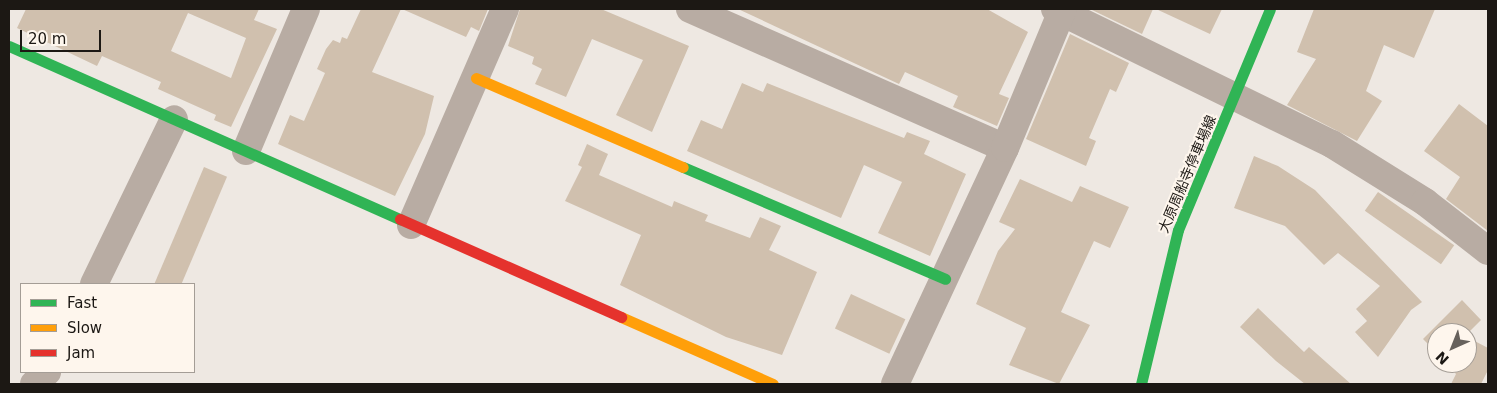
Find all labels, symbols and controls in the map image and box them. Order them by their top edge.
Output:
scale bar [22,20,104,52]
text: 20 m [28,30,66,48]
street label: 大原周船寺停車場線 [1155,113,1219,235]
legend [20,283,195,373]
text: Fast [67,294,97,312]
text: Slow [67,319,102,337]
north arrow [1427,323,1477,373]
text: Jam [67,344,95,362]
text: N [1433,348,1452,368]

